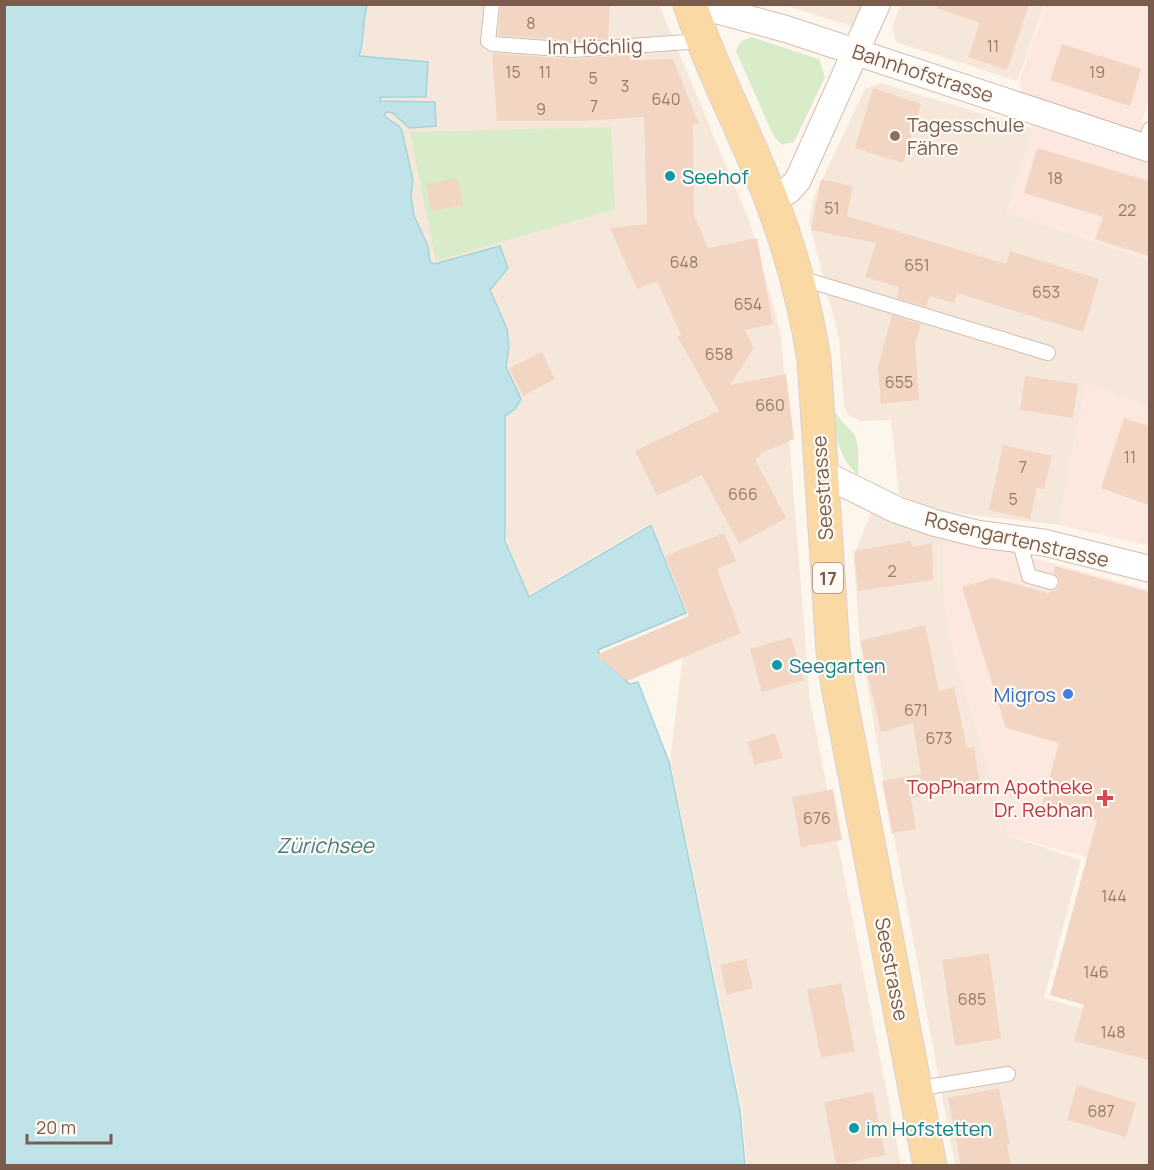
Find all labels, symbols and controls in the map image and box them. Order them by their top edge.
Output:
house number: 8 [526,12,536,34]
street label: Im Höchlig [547,32,643,60]
house number: 11 [987,35,999,57]
street label: Bahnhofstrasse [849,37,997,109]
house number: 15 [505,61,521,83]
house number: 11 [539,61,551,83]
house number: 19 [1089,61,1105,83]
house number: 5 [588,67,598,89]
house number: 3 [621,75,629,97]
house number: 640 [651,88,681,110]
house number: 7 [590,95,598,117]
house number: 9 [536,98,546,120]
place label: Tagesschule Fähre [907,111,1024,161]
marker: Tagesschule Fähre [888,129,902,143]
place label: Seehof [682,163,749,190]
house number: 18 [1047,167,1063,189]
marker: Seehof [663,169,677,183]
house number: 51 [824,197,840,219]
house number: 22 [1118,199,1136,221]
house number: 648 [670,251,698,273]
house number: 651 [904,254,930,276]
house number: 653 [1032,281,1060,303]
house number: 654 [734,293,762,315]
house number: 658 [705,343,733,365]
house number: 655 [885,371,913,393]
house number: 660 [755,394,785,416]
street label: Seestrasse [805,435,839,541]
house number: 11 [1124,446,1136,468]
house number: 7 [1019,456,1027,478]
house number: 666 [728,483,758,505]
house number: 5 [1008,488,1018,510]
street label: Rosengartenstrasse [922,505,1112,573]
house number: 2 [887,560,897,582]
road number: 17 [813,563,843,593]
place label: Seegarten [789,652,886,679]
marker: Seegarten [770,658,784,672]
place label: Migros [993,681,1056,708]
marker: Migros [1061,687,1075,701]
house number: 671 [904,699,928,721]
house number: 673 [926,727,952,749]
place label: TopPharm Apotheke Dr. Rebhan [906,773,1093,823]
marker: TopPharm Apotheke Dr. Rebhan [1098,791,1112,805]
house number: 676 [803,807,831,829]
water label: Zürichsee [276,831,375,859]
house number: 144 [1101,885,1127,907]
street label: Seestrasse [869,915,915,1023]
house number: 146 [1083,961,1109,983]
house number: 685 [958,988,986,1010]
house number: 148 [1101,1021,1125,1043]
house number: 687 [1087,1100,1115,1122]
scale bar [27,1107,111,1145]
text: 20 m [36,1115,76,1139]
place label: im Hofstetten [866,1115,992,1142]
marker: im Hofstetten [847,1121,861,1135]

